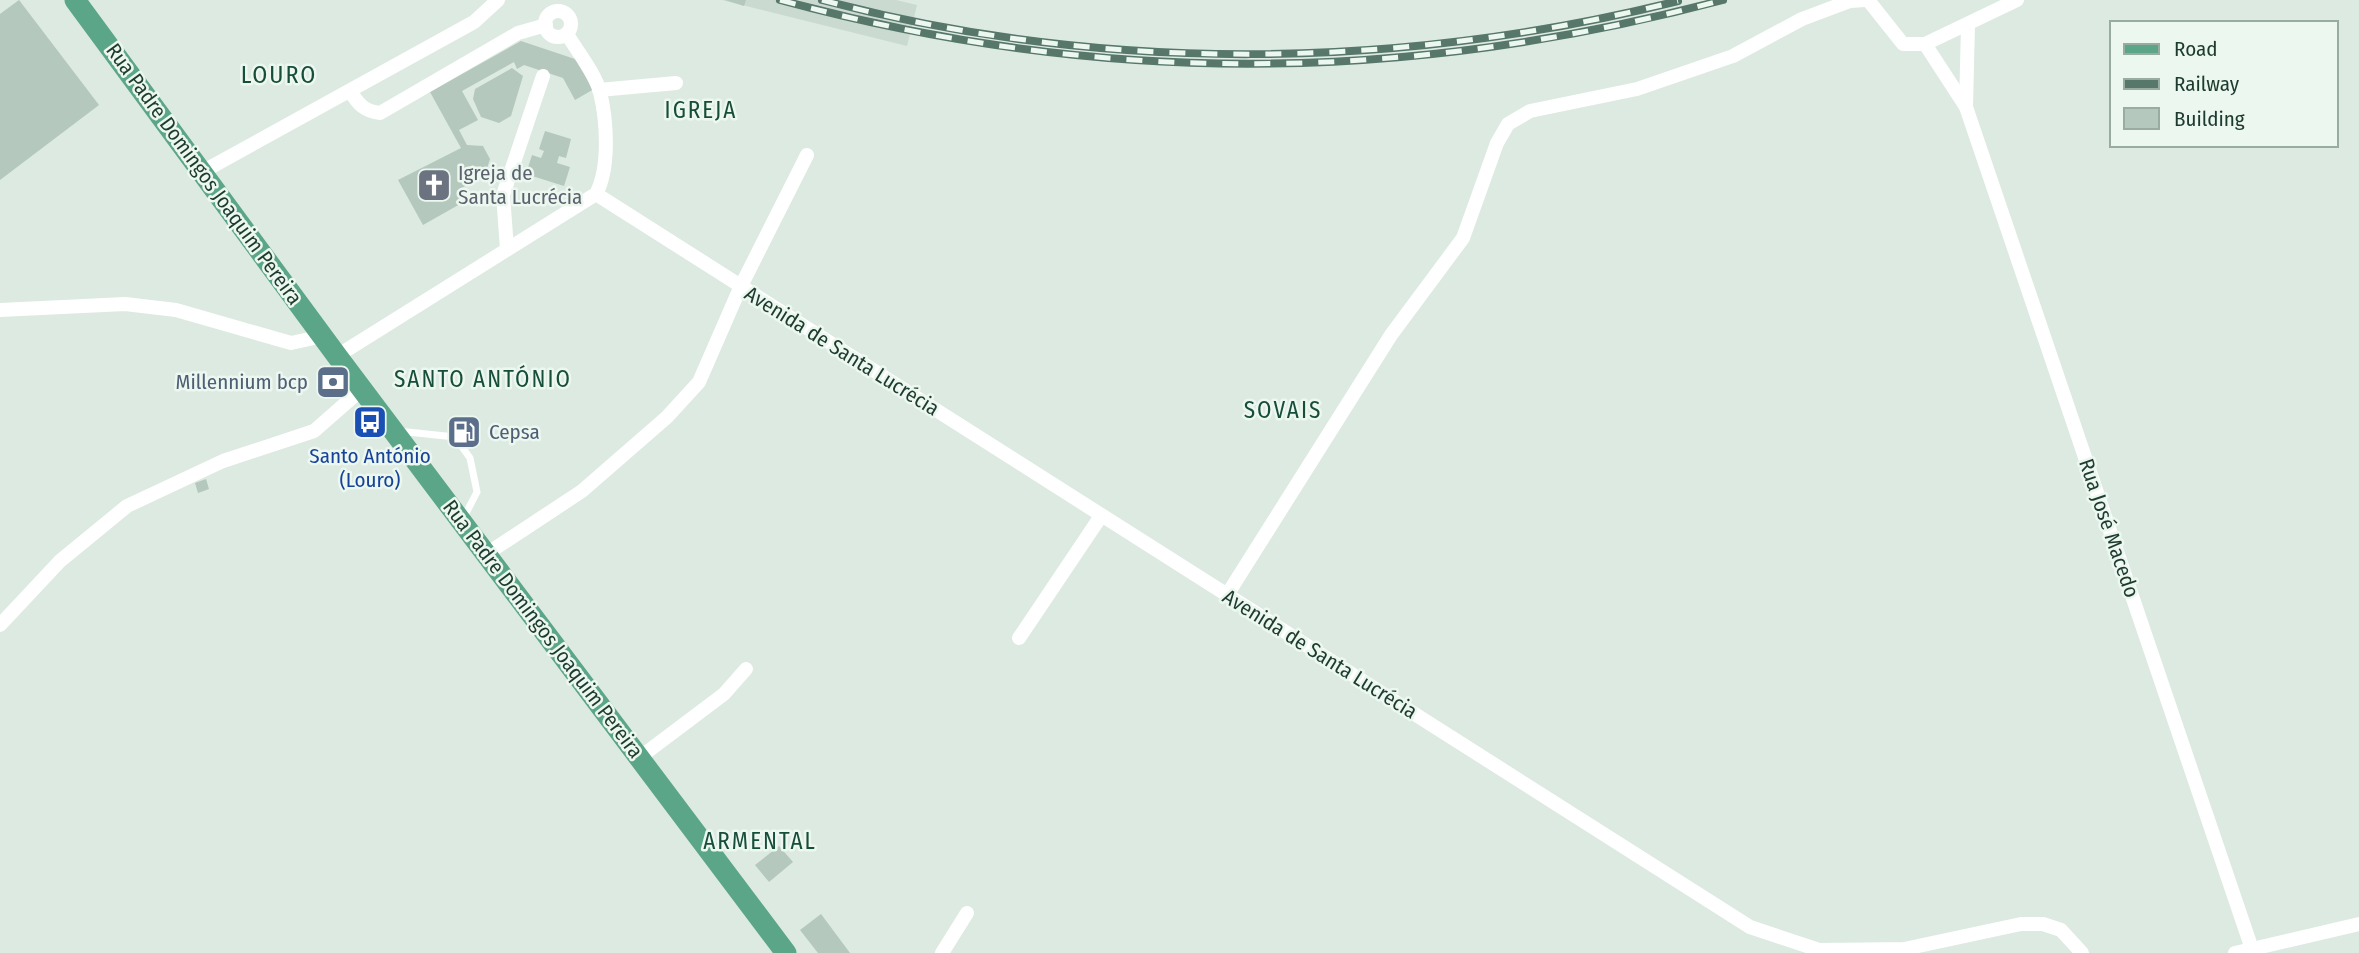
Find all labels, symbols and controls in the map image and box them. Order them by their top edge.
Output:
legend [2110,21,2338,147]
text: Road [2174,36,2218,62]
street label: Rua Padre Domingos Joaquim Pereira [100,38,308,310]
district label: LOURO [241,61,317,89]
text: Railway [2174,71,2240,97]
district label: IGREJA [665,96,737,124]
text: Building [2174,106,2245,132]
place label: Igreja de Santa Lucrécia [458,160,582,210]
church icon: Igreja de Santa Lucrécia [415,166,453,204]
street label: Avenida de Santa Lucrécia [740,281,944,421]
bank icon: Millennium bcp [314,363,352,401]
district label: SANTO ANTÓNIO [394,365,572,393]
place label: Millennium bcp [176,369,308,395]
district label: SOVAIS [1244,396,1322,424]
bus stop icon: Santo António (Louro) [351,403,389,441]
fuel station icon: Cepsa [445,413,483,451]
place label: Cepsa [489,419,540,445]
place label: Santo António (Louro) [309,443,431,493]
street label: Rua José Macedo [2073,455,2145,601]
street label: Rua Padre Domingos Joaquim Pereira [437,495,649,763]
street label: Avenida de Santa Lucrécia [1218,584,1422,724]
district label: ARMENTAL [703,827,817,855]

